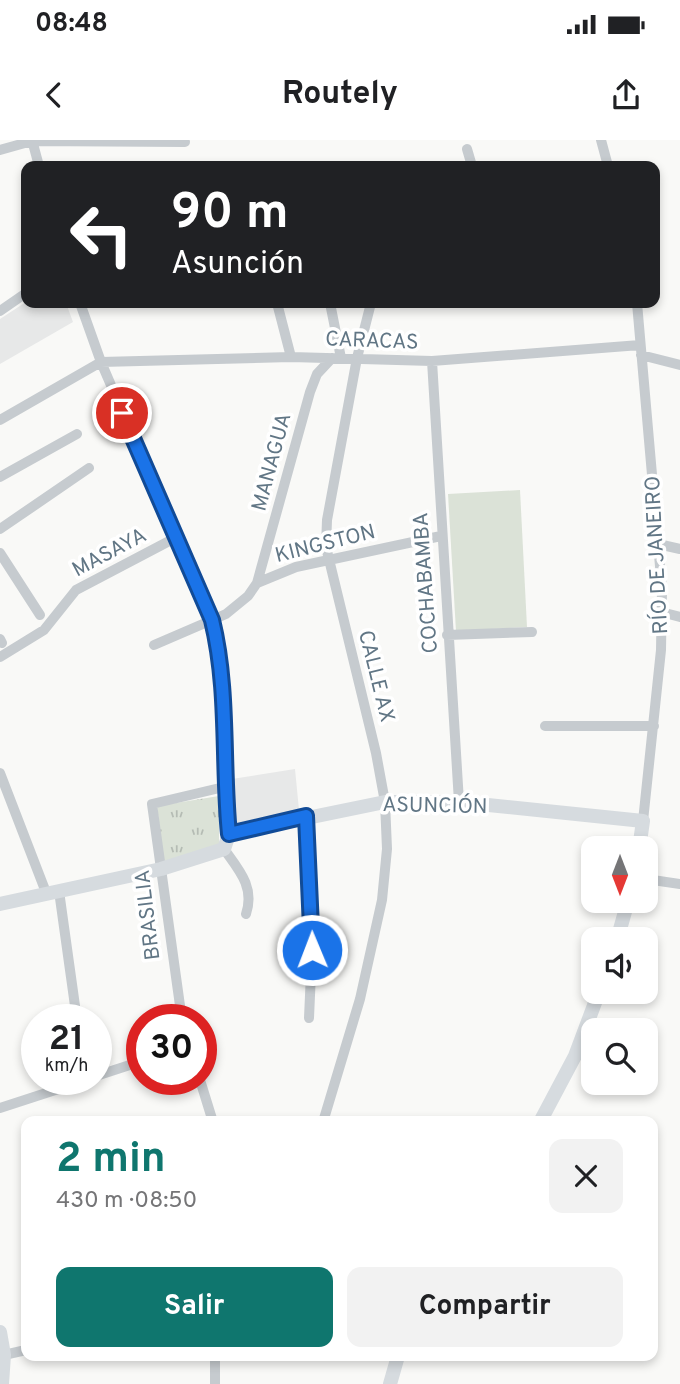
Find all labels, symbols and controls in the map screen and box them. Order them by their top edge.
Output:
text: 08:48 [35,8,108,41]
text: Routely [282,75,398,115]
icon: back [35,76,73,114]
icon: share [607,76,645,114]
text: 90 m [171,184,289,246]
icon: left [56,189,147,280]
text: Asunción [171,245,304,285]
street label: CARACAS [325,326,419,357]
pin [92,383,152,443]
icon: arrive [103,394,141,432]
street label: MANAGUA [246,410,298,514]
street label: RÍO DE JANEIRO [639,475,675,635]
street label: COCHABAMBA [408,512,445,654]
street label: KINGSTON [272,519,378,570]
street label: MASAYA [68,523,152,584]
street label: CALLE AX [351,628,400,725]
street label: ASUNCIÓN [382,791,488,821]
north arrow [581,836,658,914]
map controls [581,836,658,1095]
street label: BRASILIA [130,868,167,962]
position arrow [275,913,349,987]
button: sound [581,927,658,1004]
speed limit sign: 30 [126,1004,217,1095]
text: 21 [49,1018,84,1062]
button: search [581,1018,658,1095]
text: km/h [45,1055,88,1078]
text: 2 min [56,1134,166,1187]
button: close [549,1139,623,1213]
text: 430 m · 08:50 [56,1187,197,1216]
button: Salir [56,1267,333,1347]
button: Compartir [347,1267,623,1347]

